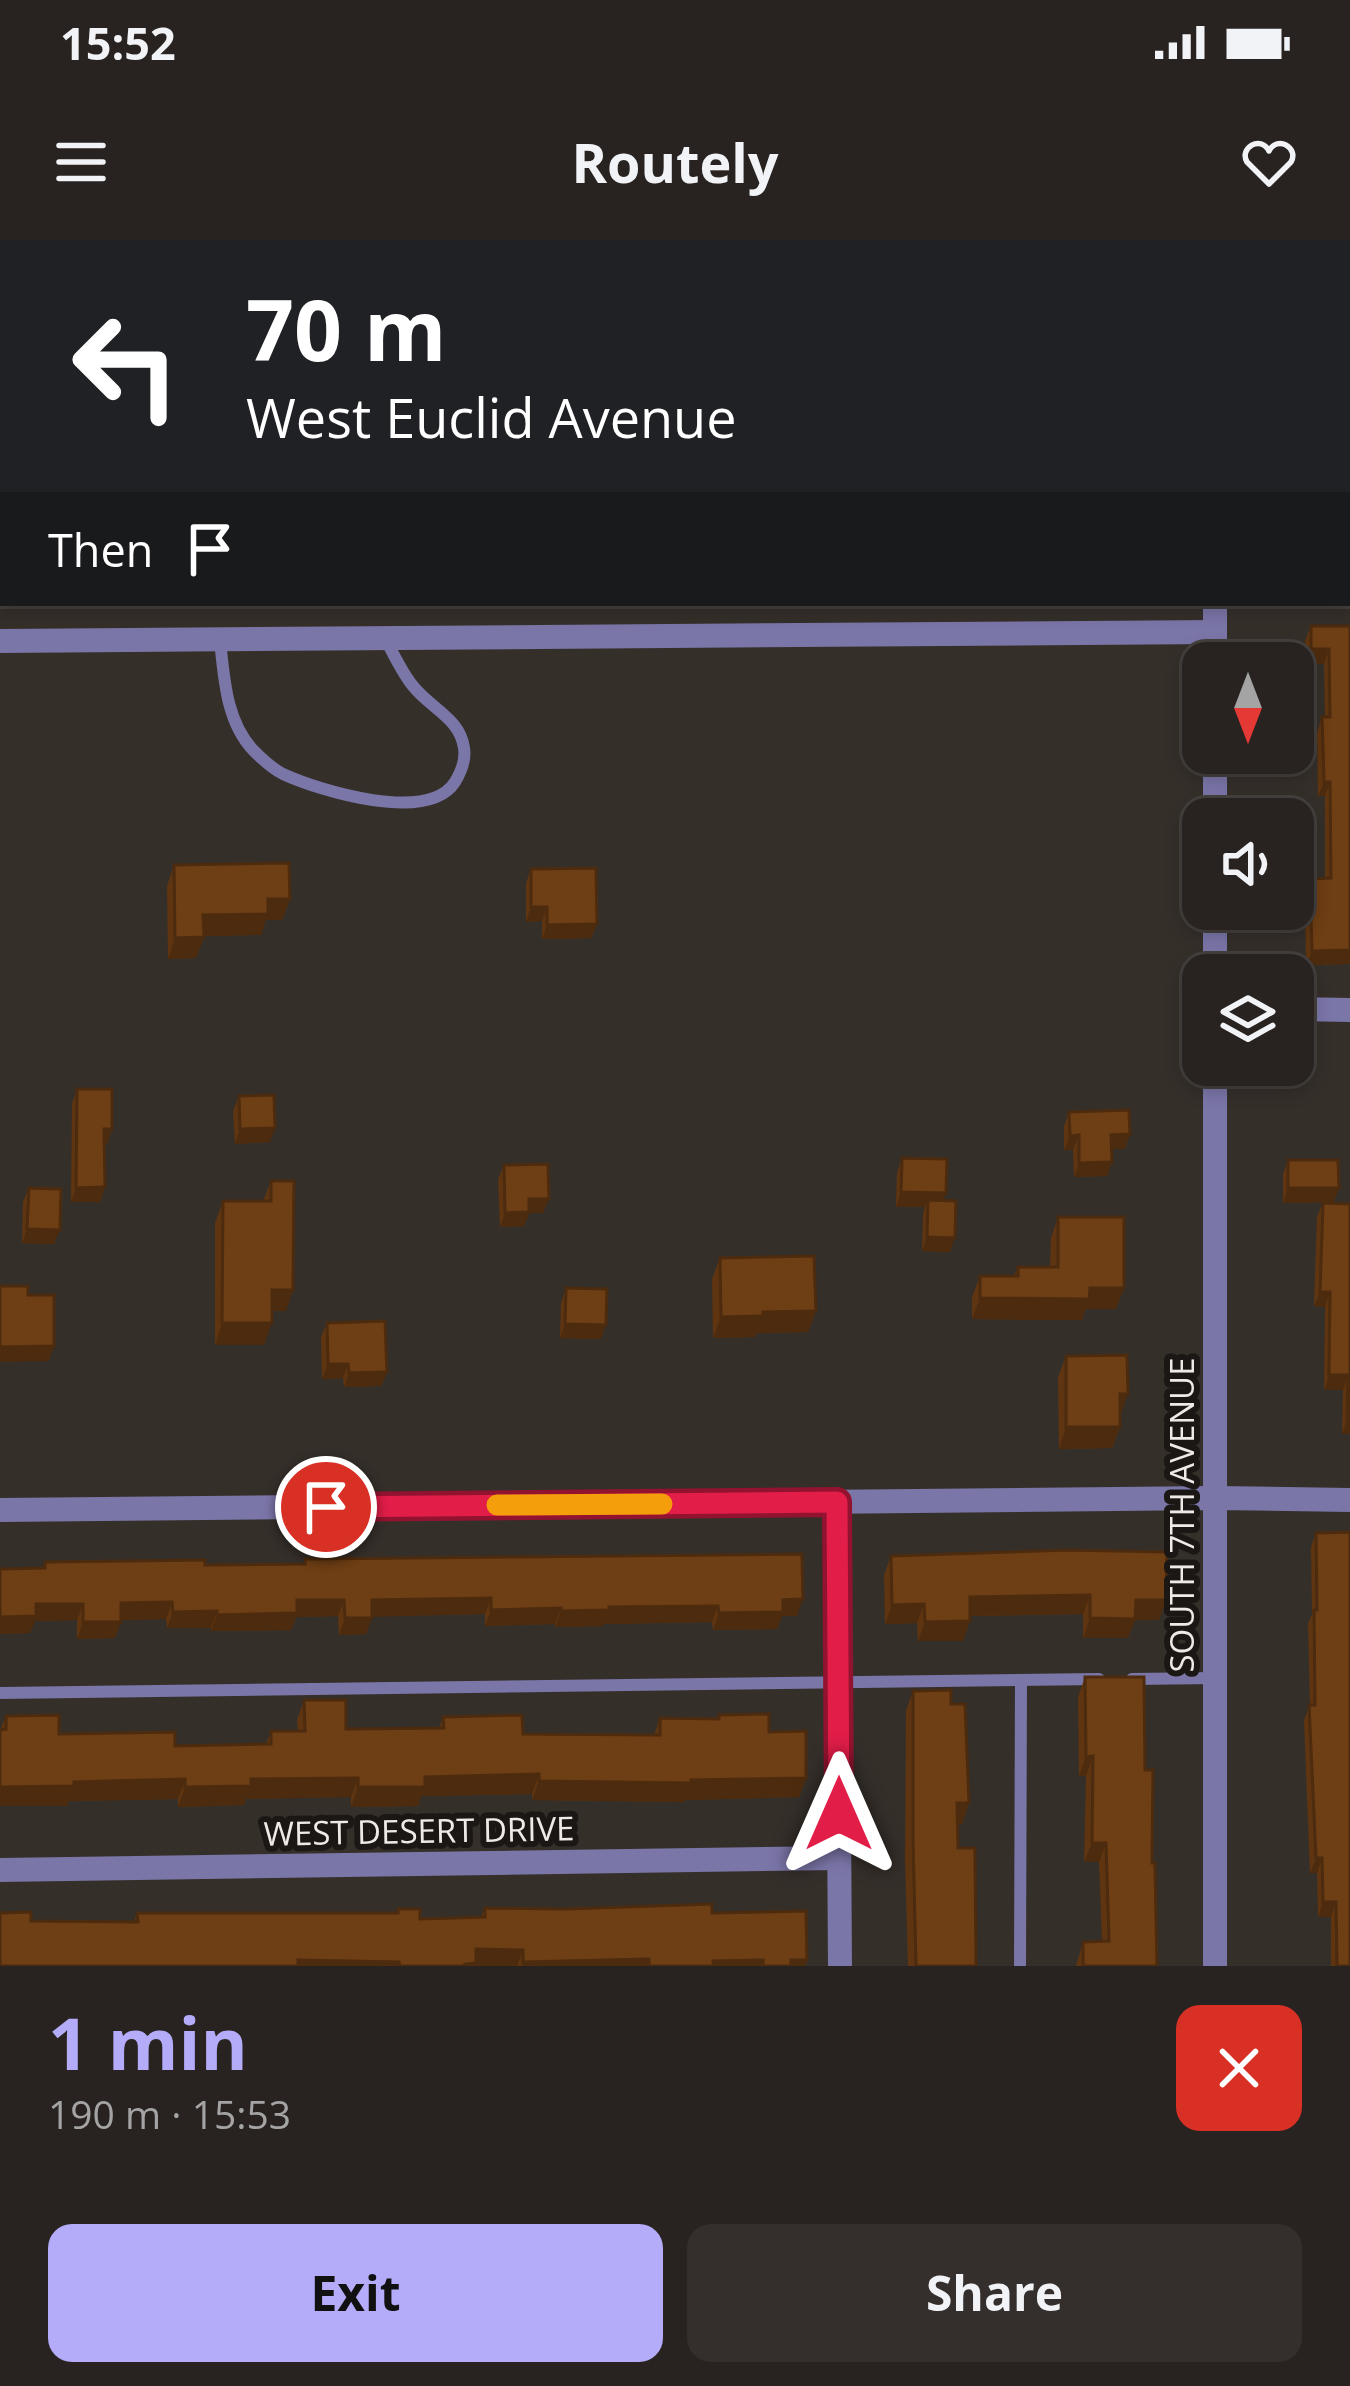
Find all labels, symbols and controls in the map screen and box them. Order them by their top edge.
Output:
text: 15:52 [60,12,176,73]
text: Routely [571,125,779,199]
icon: menu [48,129,114,195]
icon: heart [1236,129,1302,195]
text: 70 m [246,271,446,386]
icon: left [48,288,204,444]
text: West Euclid Avenue [246,380,737,454]
icon: arrive [177,516,243,582]
text: Then [48,519,153,580]
north arrow [1182,642,1314,774]
map controls [1182,642,1314,1086]
button: sound [1182,798,1314,930]
button: layers [1182,954,1314,1086]
street label: SOUTH 7TH AVENUE [1159,1358,1204,1672]
pin [275,1456,377,1558]
icon: arrive [293,1474,359,1540]
position arrow [776,1751,902,1877]
street label: WEST DESERT DRIVE [263,1805,575,1856]
text: 1 min [48,1993,248,2091]
button: close [1176,2005,1302,2131]
text: 190 m · 15:53 [48,2087,291,2140]
button: Exit [48,2224,663,2362]
button: Share [687,2224,1302,2362]

